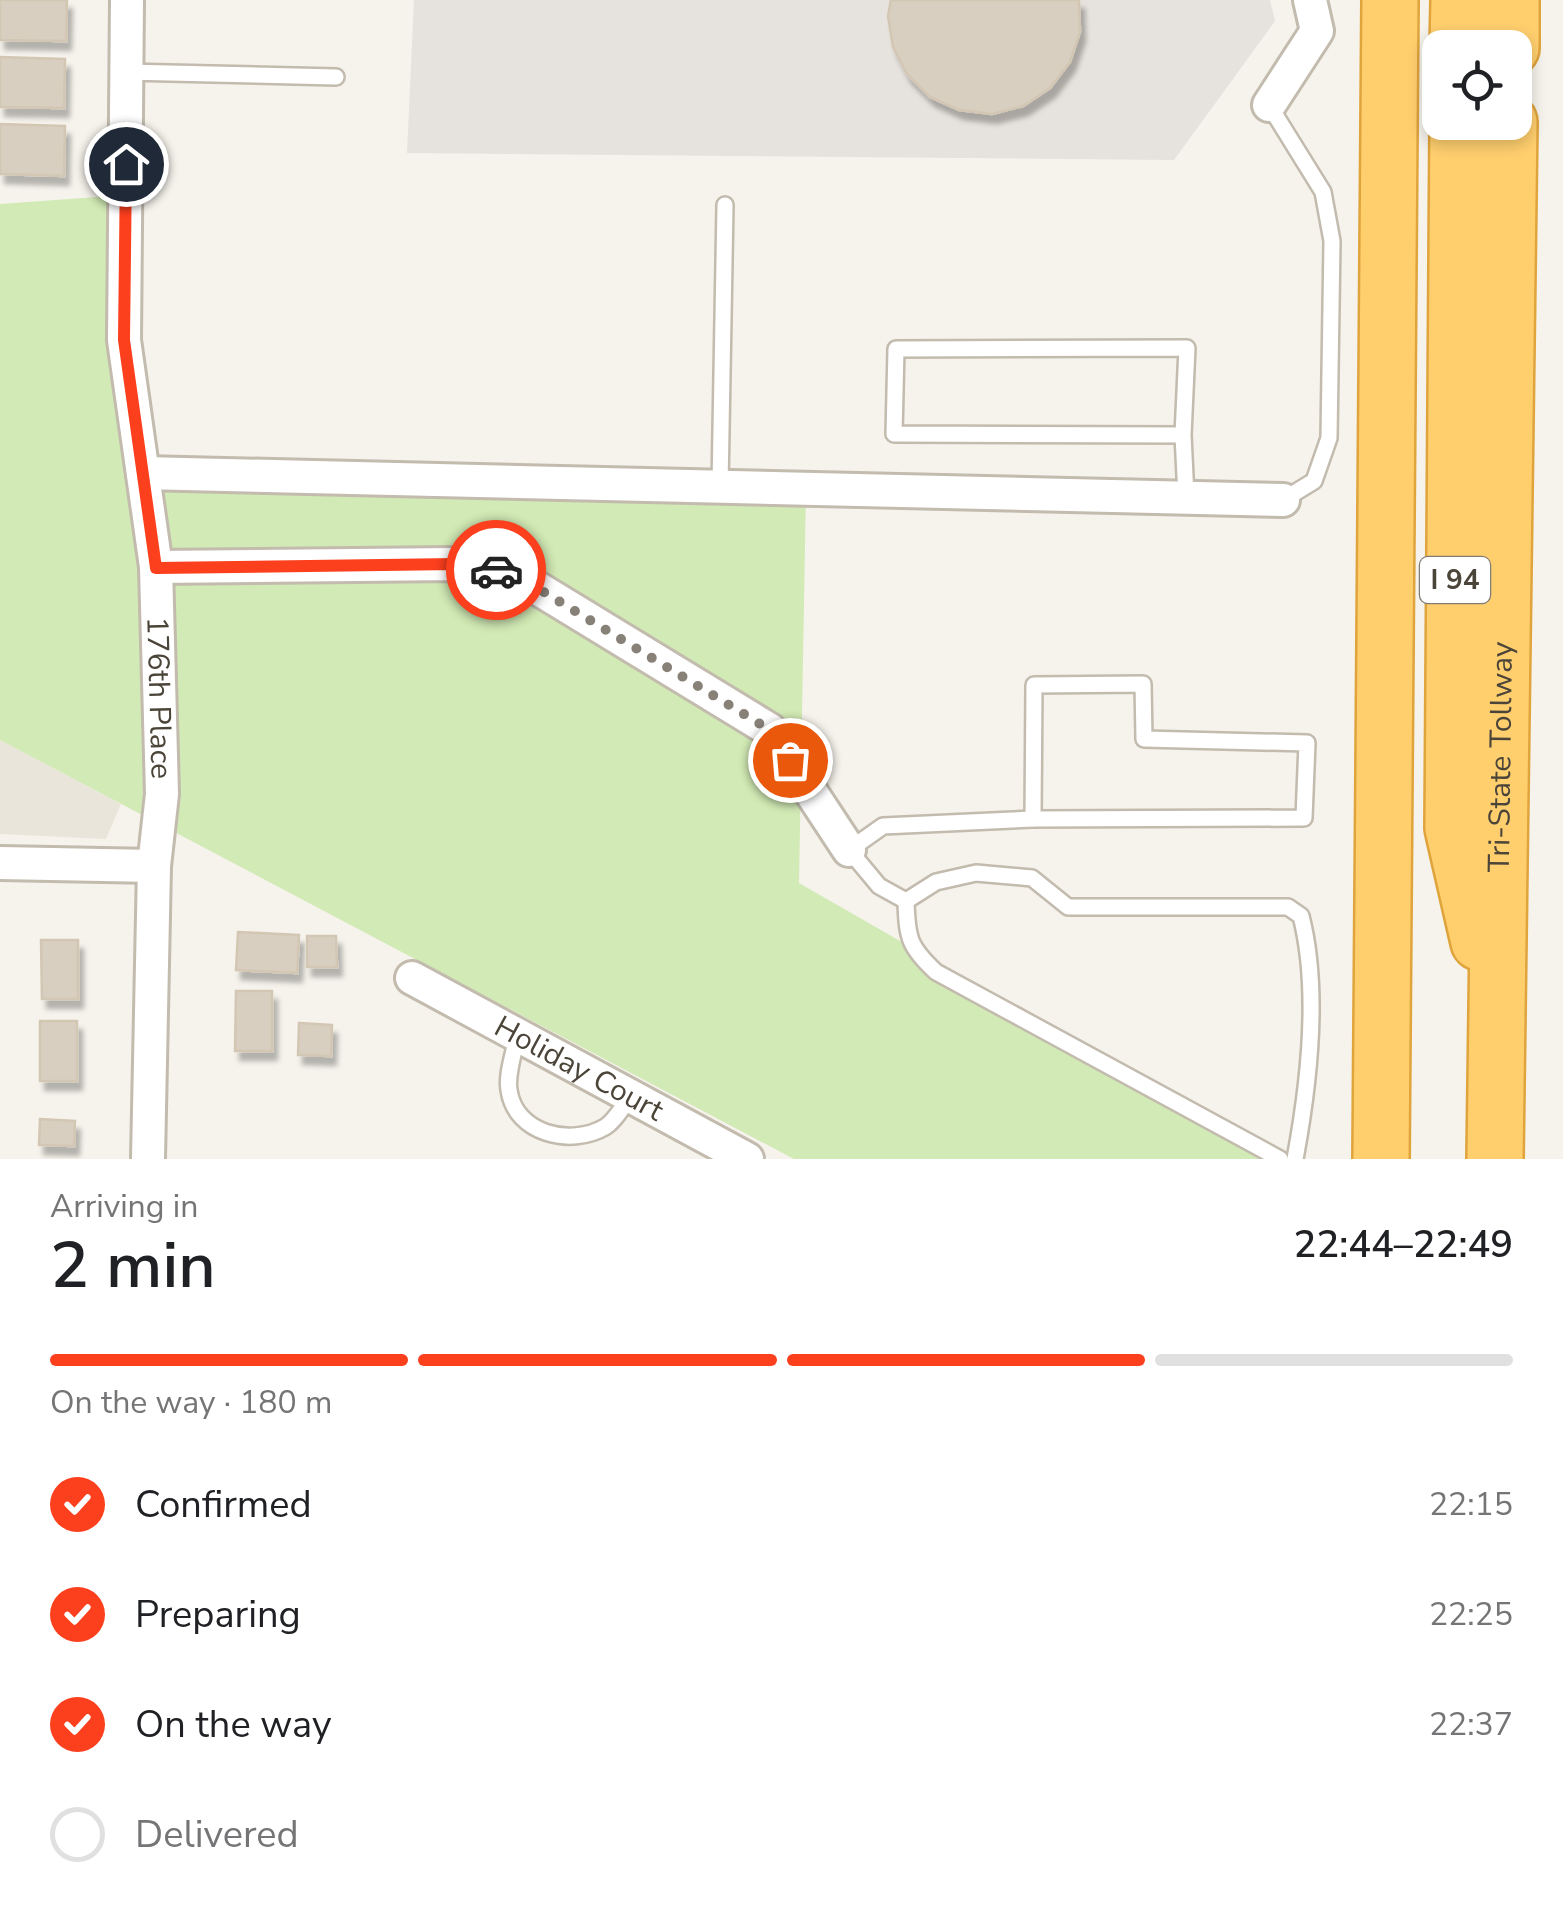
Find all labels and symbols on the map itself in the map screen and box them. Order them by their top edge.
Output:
pin [84,122,169,207]
courier [446,520,546,620]
road number: I 94 [1420,557,1490,603]
street label: 176th Place [137,616,182,780]
street label: Tri-State Tollway [1478,641,1522,873]
pin [748,718,833,803]
street label: Holiday Court [487,1006,671,1131]

